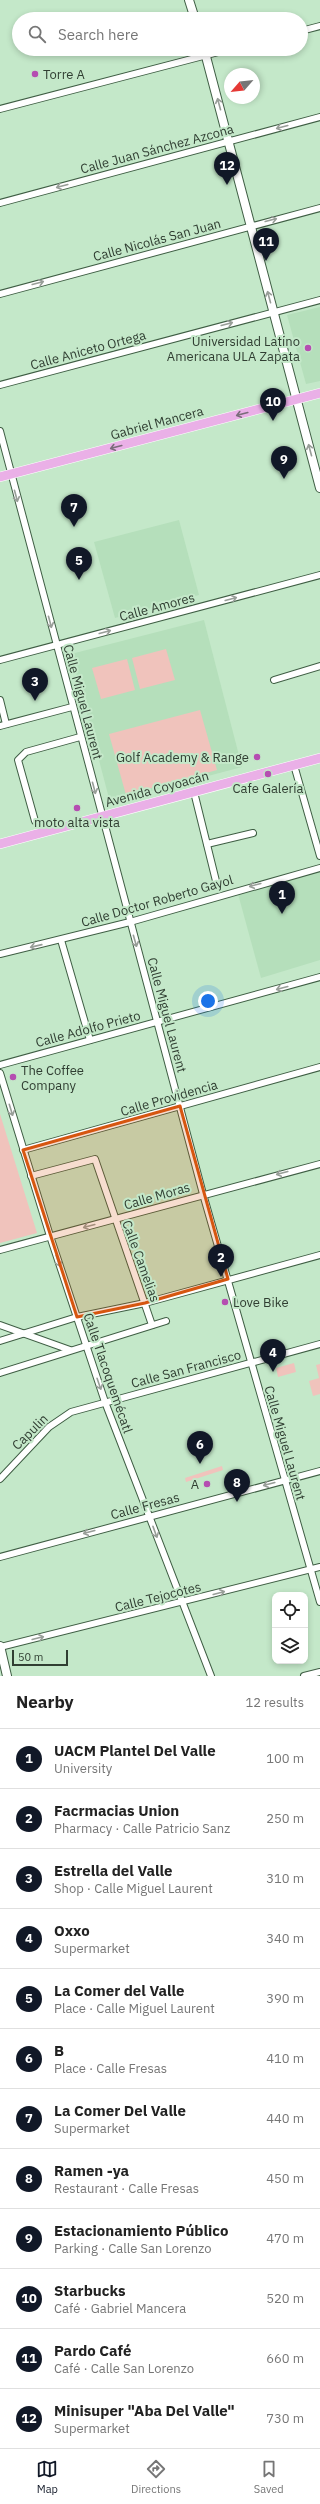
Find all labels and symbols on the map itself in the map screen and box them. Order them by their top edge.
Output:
place label: Torre A [43,66,86,83]
north arrow [224,68,260,104]
marker: Torre A [30,69,40,79]
one-way arrow [214,98,222,111]
street label: Calle Juan Sánchez Azcona [78,120,236,178]
one-way arrow [276,124,289,131]
pin: 12 [214,152,240,185]
one-way arrow [56,183,69,190]
street label: Calle Nicolás San Juan [91,215,223,265]
one-way arrow [265,216,278,224]
pin: 11 [253,228,279,261]
one-way arrow [31,279,44,286]
one-way arrow [265,291,272,304]
one-way arrow [220,320,233,328]
street label: Calle Aniceto Ortega [28,326,148,374]
place label: Universidad Latino Americana ULA Zapata [167,333,300,365]
marker: Universidad Latino Americana ULA Zapata [303,343,313,353]
pin: 10 [260,388,286,421]
street label: Gabriel Mancera [109,402,205,444]
one-way arrow [235,411,248,418]
one-way arrow [110,444,123,451]
one-way arrow [306,444,313,457]
pin: 9 [271,446,297,479]
one-way arrow [13,490,20,503]
pin: 7 [61,494,87,527]
pin: 5 [66,547,92,580]
street label: Calle Amores [117,589,197,625]
one-way arrow [224,594,237,602]
one-way arrow [47,615,54,628]
one-way arrow [99,627,112,635]
street label: Calle Miguel Laurent [59,643,107,761]
pin: 3 [22,668,48,701]
place label: Golf Academy & Range [116,749,249,766]
marker: Golf Academy & Range [252,752,262,762]
street label: Avenida Coyoacán [103,767,211,811]
marker: Cafe Galería [263,769,273,779]
place label: Cafe Galería [233,780,304,797]
one-way arrow [91,781,98,794]
marker: moto alta vista [72,803,82,813]
place label: moto alta vista [34,814,120,831]
street label: Calle Doctor Roberto Gayol [79,871,235,931]
pin: 1 [269,881,295,914]
one-way arrow [249,882,262,889]
one-way arrow [132,934,139,947]
one-way arrow [29,943,42,950]
street label: Calle Miguel Laurent [143,956,191,1074]
one-way arrow [276,984,289,992]
your location [198,991,218,1011]
street label: Calle Adolfo Prieto [34,1007,142,1051]
place label: The Coffee Company [21,1062,84,1094]
marker: The Coffee Company [8,1072,18,1082]
street label: Calle Providencia [118,1076,220,1120]
one-way arrow [8,1103,15,1116]
one-way arrow [276,1170,289,1178]
street label: Calle Moras [122,1178,192,1214]
street label: Calle Camelias [118,1218,164,1304]
one-way arrow [83,1223,96,1230]
pin: 2 [208,1244,234,1277]
one-way arrow [55,1254,62,1267]
place label: Love Bike [233,1294,289,1311]
marker: Love Bike [220,1297,230,1307]
street label: Calle Tlacoquemécatl [79,1311,137,1436]
pin: 4 [260,1339,286,1372]
street label: Calle San Francisco [129,1346,243,1392]
one-way arrow [96,1378,103,1391]
street label: Calle Miguel Laurent [260,1384,310,1502]
street label: Capulin [8,1410,52,1454]
pin: 6 [187,1431,213,1464]
pin: 8 [224,1469,250,1502]
place label: A [191,1476,200,1493]
marker: A [202,1479,212,1489]
one-way arrow [262,1481,275,1488]
street label: Calle Fresas [109,1489,181,1523]
one-way arrow [152,1526,160,1538]
one-way arrow [83,1529,96,1536]
street label: Calle Tejocotes [113,1578,203,1616]
one-way arrow [212,1588,225,1596]
one-way arrow [31,1634,44,1641]
scale bar [12,1648,68,1667]

